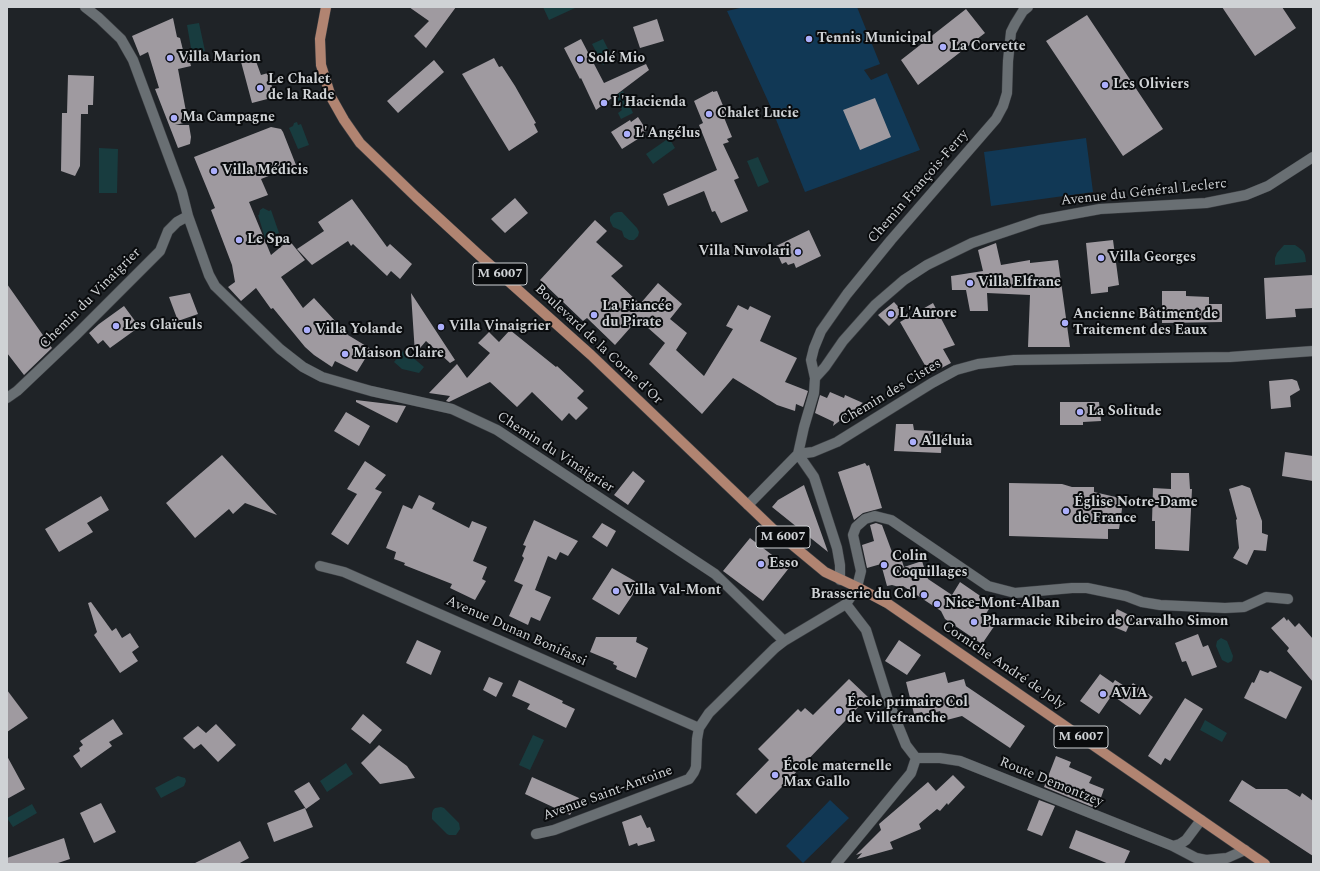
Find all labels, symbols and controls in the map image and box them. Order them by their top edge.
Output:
place label: Tennis Municipal [817,31,931,47]
marker: Tennis Municipal [804,34,814,44]
place label: La Corvette [951,39,1026,55]
marker: La Corvette [938,42,948,52]
place label: Villa Marion [178,50,261,66]
place label: Solé Mio [588,51,645,67]
marker: Villa Marion [165,53,175,63]
marker: Solé Mio [575,54,585,64]
place label: Le Chalet de la Rade [268,72,334,104]
place label: Les Oliviers [1113,77,1189,93]
marker: Les Oliviers [1100,80,1110,90]
marker: Le Chalet de la Rade [255,83,265,93]
place label: L'Hacienda [612,95,686,111]
marker: L'Hacienda [599,98,609,108]
place label: Chalet Lucie [717,106,799,122]
marker: Chalet Lucie [704,109,714,119]
place label: Ma Campagne [182,110,275,126]
marker: Ma Campagne [169,113,179,123]
place label: L'Angélus [635,126,700,142]
street label: Chemin François-Ferry [865,127,973,247]
marker: L'Angélus [622,129,632,139]
place label: Villa Médicis [222,163,308,179]
marker: Villa Médicis [209,166,219,176]
street label: Avenue du Général Leclerc [1060,176,1228,210]
place label: Le Spa [247,232,290,248]
marker: Le Spa [234,235,244,245]
place label: Villa Nuvolari [699,244,790,260]
street label: Chemin du Vinaigrier [37,245,145,353]
marker: Villa Nuvolari [793,247,803,257]
place label: Villa Georges [1109,250,1196,266]
marker: Villa Georges [1096,253,1106,263]
road number: M 6007 [473,263,527,285]
place label: Villa Elfrane [978,275,1061,291]
marker: Villa Elfrane [965,278,975,288]
street label: Boulevard de la Corne d'Or [531,281,665,409]
place label: La Fiancée du Pirate [602,299,672,332]
place label: L'Aurore [899,306,957,322]
place label: Ancienne Bâtiment de Traitement des Eaux [1073,307,1218,340]
marker: L'Aurore [886,309,896,319]
marker: La Fiancée du Pirate [589,310,599,320]
place label: Les Glaïeuls [124,318,203,334]
marker: Ancienne Bâtiment de Traitement des Eaux [1060,318,1070,328]
place label: Villa Vinaigrier [449,319,551,335]
marker: Les Glaïeuls [111,321,121,331]
place label: Villa Yolande [315,322,403,338]
marker: Villa Vinaigrier [436,322,446,332]
marker: Villa Yolande [302,325,312,335]
place label: Maison Claire [353,346,444,362]
marker: Maison Claire [340,349,350,359]
street label: Chemin des Cistes [837,356,945,430]
place label: La Solitude [1088,404,1162,420]
marker: La Solitude [1075,407,1085,417]
street label: Chemin du Vinaigrier [493,409,617,497]
place label: Alléluia [921,434,973,450]
marker: Alléluia [908,437,918,447]
place label: Église Notre-Dame de France [1074,495,1198,528]
marker: Église Notre-Dame de France [1061,506,1071,516]
road number: M 6007 [756,526,810,548]
place label: Colin Coquillages [892,549,968,582]
place label: Esso [769,556,798,572]
marker: Esso [756,559,766,569]
marker: Colin Coquillages [879,560,889,570]
place label: Villa Val-Mont [624,583,721,599]
marker: Villa Val-Mont [611,586,621,596]
place label: Brasserie du Col [811,587,916,603]
marker: Brasserie du Col [919,590,929,600]
street label: Avenue Dunan Bonifassi [443,593,589,671]
place label: Nice-Mont-Alban [945,596,1060,612]
marker: Nice-Mont-Alban [932,599,942,609]
place label: Pharmacie Ribeiro de Carvalho Simon [982,614,1228,630]
marker: Pharmacie Ribeiro de Carvalho Simon [969,617,979,627]
street label: Corniche André de Joly [938,619,1068,713]
place label: AVIA [1111,686,1148,702]
marker: AVIA [1098,689,1108,699]
place label: École primaire Col de Villefranche [847,695,968,728]
marker: École primaire Col de Villefranche [834,706,844,716]
road number: M 6007 [1054,726,1108,748]
street label: Route Demontzey [997,755,1105,811]
place label: École maternelle Max Gallo [783,759,892,792]
street label: Avenue Saint-Antoine [541,763,675,825]
marker: École maternelle Max Gallo [770,770,780,780]

